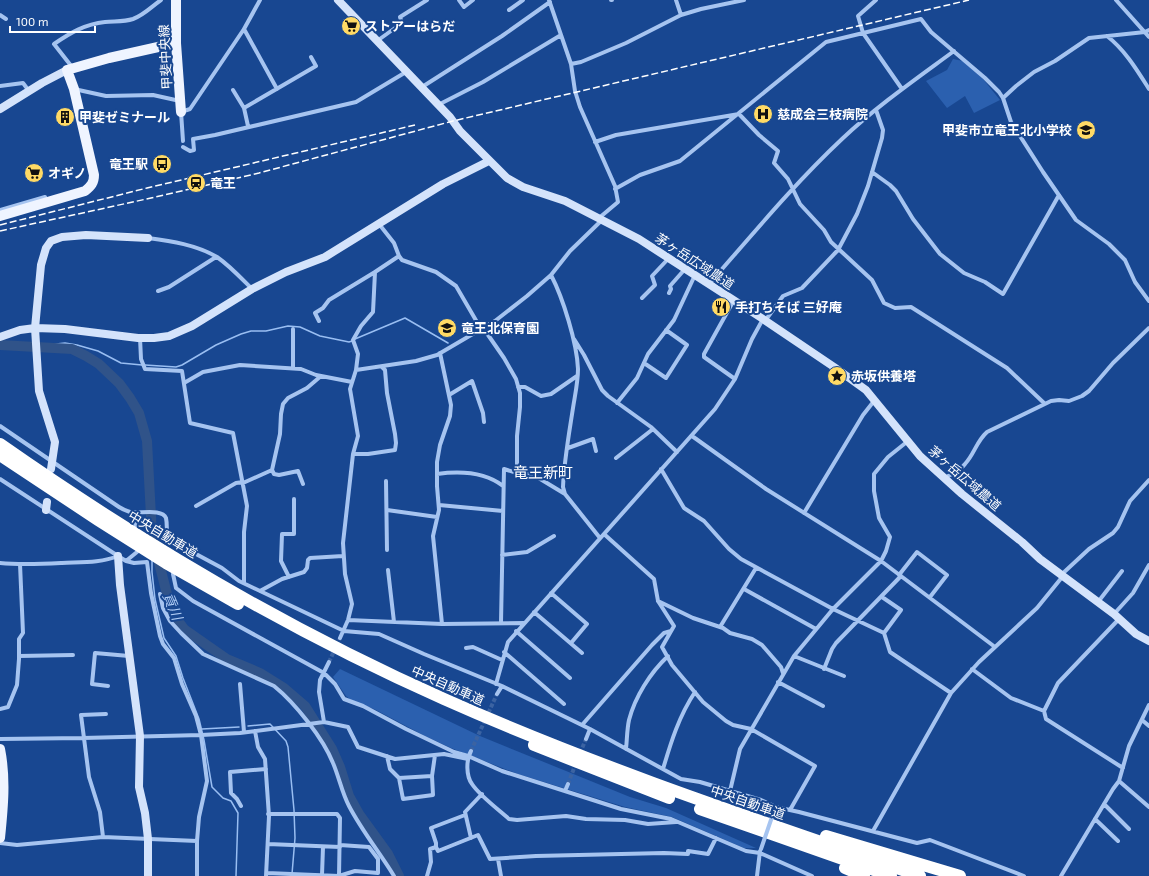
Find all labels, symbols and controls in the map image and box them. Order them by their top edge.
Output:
scale bar [10,8,95,34]
text: 100 m [16,14,48,28]
supermarket icon: ストアーはらだ [340,15,362,37]
place label: ストアーはらだ [365,18,455,34]
street label: 甲斐中央線 [155,24,175,90]
hospital icon: 慈成会三枝病院 [752,103,774,125]
building icon: 甲斐ゼミナール [54,106,76,128]
place label: 慈成会三枝病院 [777,106,868,122]
place label: 甲斐ゼミナール [79,109,170,125]
school or university icon: 甲斐市立竜王北小学校 [1075,119,1097,141]
place label: 甲斐市立竜王北小学校 [942,122,1072,138]
bus stop icon: 竜王駅 [151,153,173,175]
place label: 竜王駅 [109,156,148,172]
supermarket icon: オギノ [23,162,45,184]
place label: オギノ [48,165,86,181]
station icon: 竜王 [185,172,207,194]
place label: 竜王 [210,175,236,191]
street label: 茅ヶ岳広域農道 [652,230,738,292]
restaurant icon: 手打ちそば 三好庵 [710,296,732,318]
place label: 手打ちそば 三好庵 [735,299,842,315]
school or university icon: 竜王北保育園 [436,317,458,339]
place label: 竜王北保育園 [461,320,539,336]
place icon: 赤坂供養塔 [826,365,848,387]
place label: 赤坂供養塔 [851,368,916,384]
street label: 茅ヶ岳広域農道 [925,442,1005,514]
district label: 竜王新町 [513,463,573,481]
street label: 中央自動車道 [125,507,201,561]
water label: 貢川 [160,590,187,624]
street label: 中央自動車道 [409,662,487,708]
street label: 中央自動車道 [709,782,787,822]

